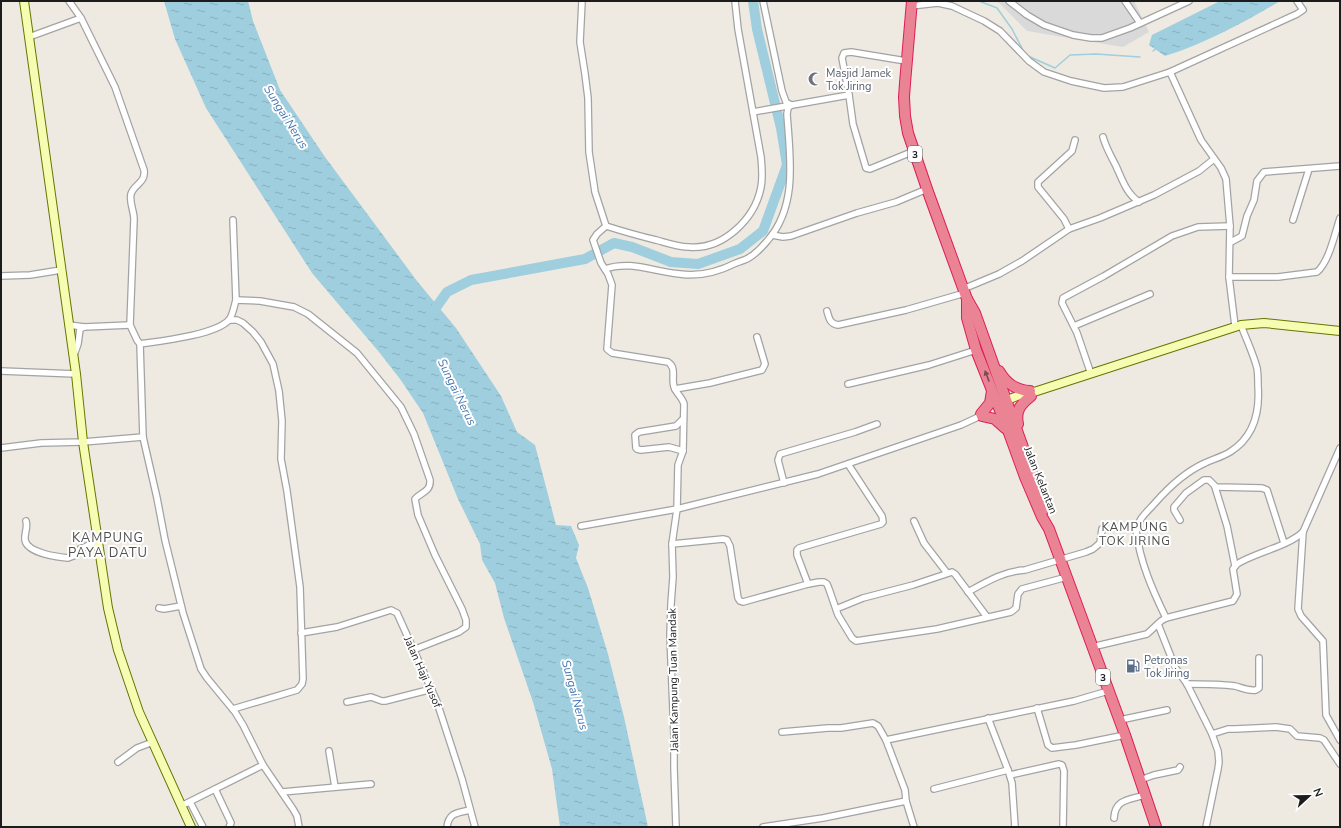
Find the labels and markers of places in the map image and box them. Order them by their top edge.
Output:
place label: Masjid Jamek Tok Jiring [826,66,892,94]
mosque icon: Masjid Jamek Tok Jiring [807,71,823,87]
place label: Petronas Tok Jiring [1144,653,1190,681]
fuel station icon: Petronas Tok Jiring [1125,658,1141,674]

